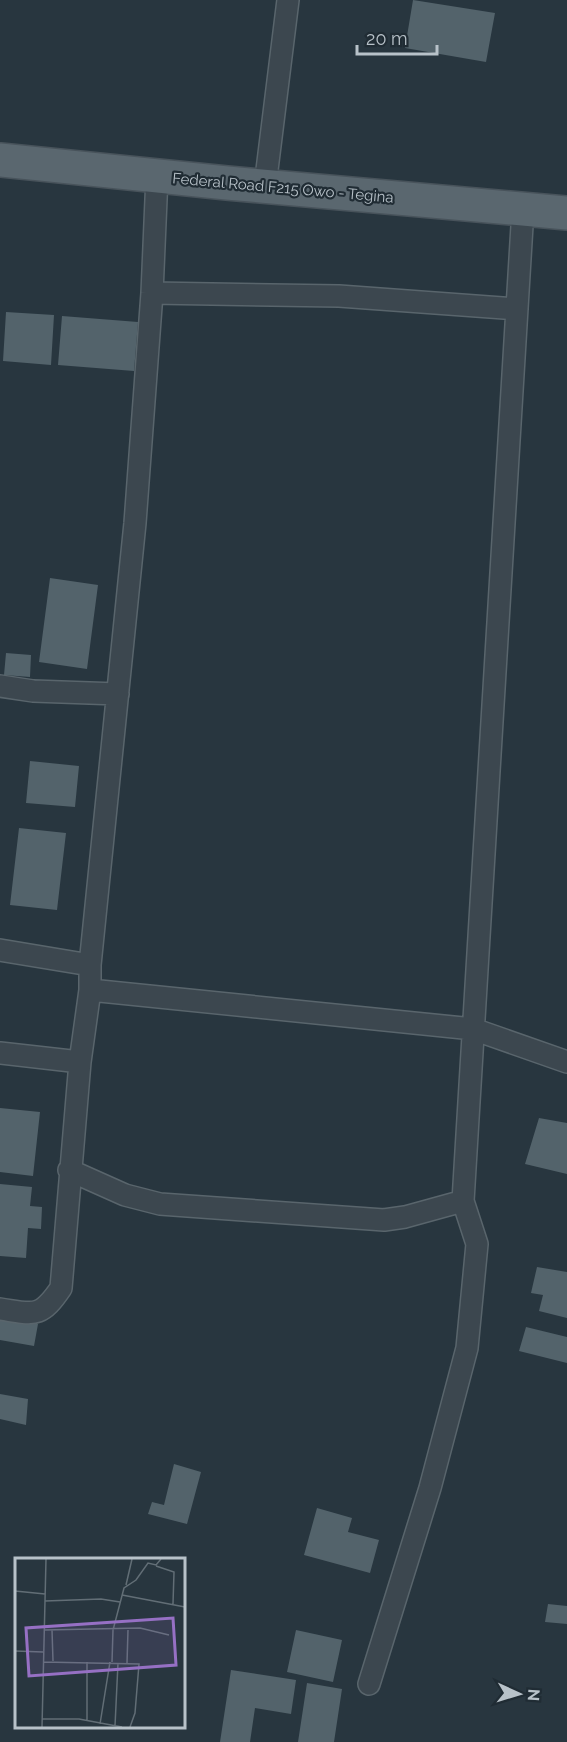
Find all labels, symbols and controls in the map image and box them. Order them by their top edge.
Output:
scale bar [357,18,436,56]
text: 20 m [366,28,408,49]
street label: Federal Road F215 Owo - Tegina [172,169,394,207]
inset map [15,1558,184,1727]
north arrow [489,1664,549,1724]
text: N [524,1688,543,1702]

